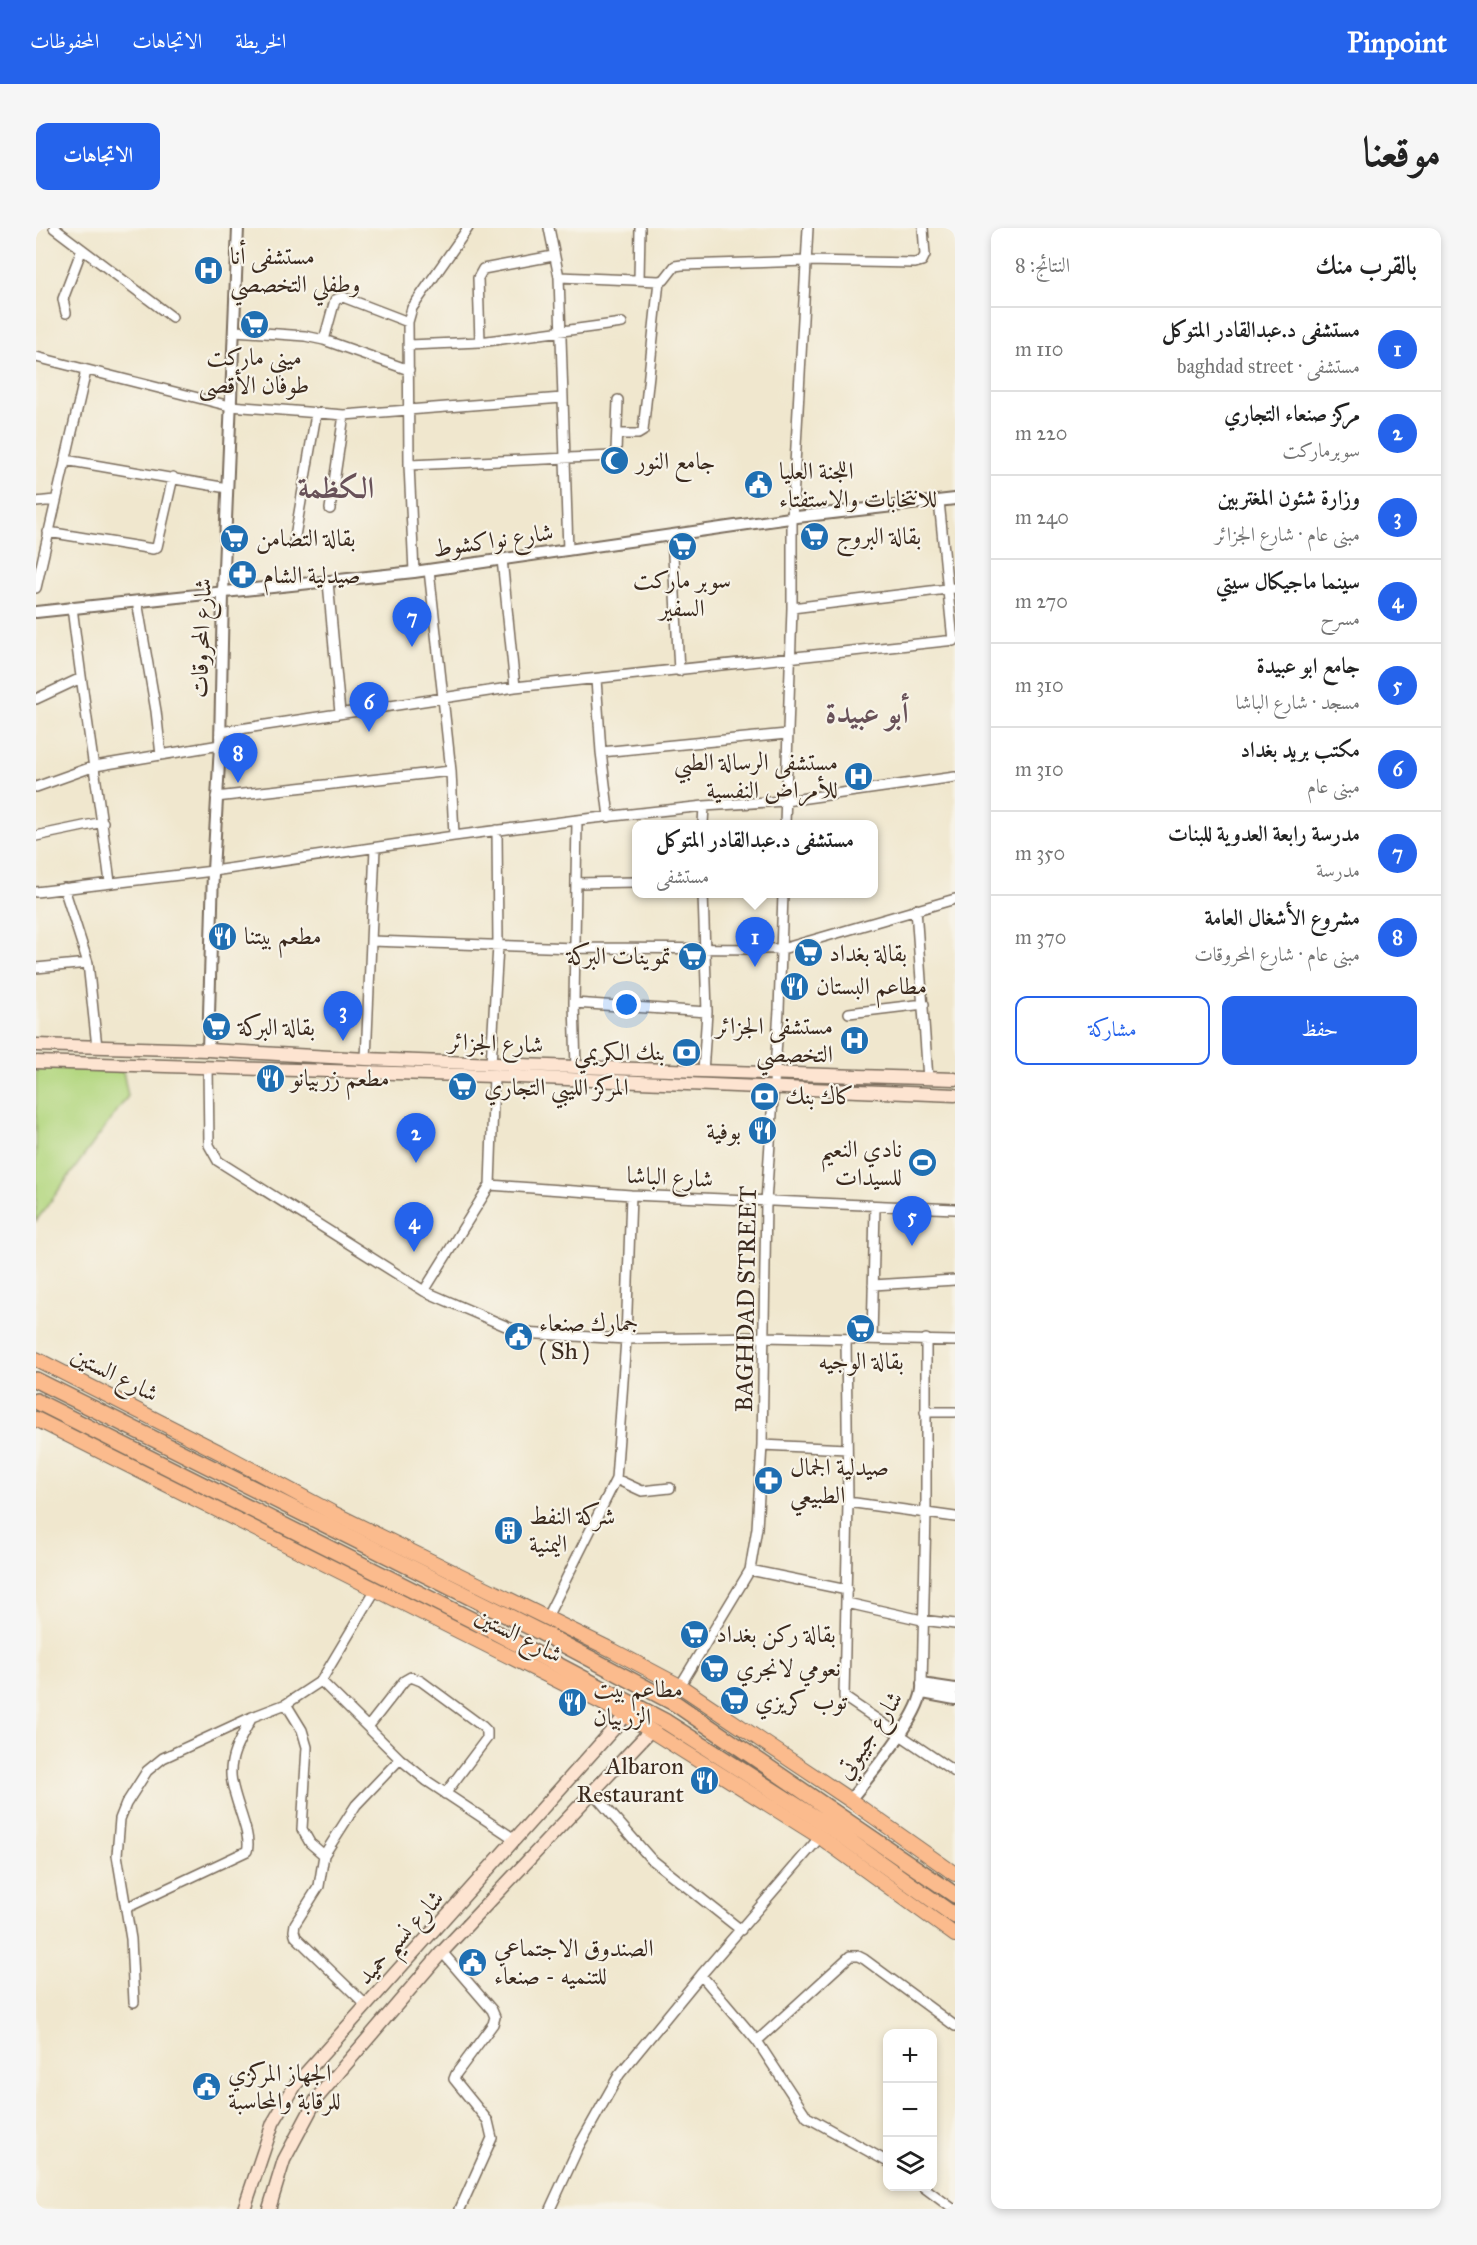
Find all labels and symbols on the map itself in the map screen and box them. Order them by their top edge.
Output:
place label: مستشفى أنا وطفلي التخصصي [230,239,360,307]
hospital icon: مستشفى أنا وطفلي التخصصي [193,254,225,286]
supermarket icon: ميني ماركت طوفان الأقصى [238,308,270,340]
place label: ميني ماركت طوفان الأقصى [199,342,309,402]
mosque icon: جامع النور [599,445,631,477]
place label: جامع النور [634,446,716,483]
place label: اللجنة العليا للانتخابات والاستفتاء [779,456,937,514]
public building icon: اللجنة العليا للانتخابات والاستفتاء [742,469,774,501]
district label: الكظمة [298,470,374,506]
street label: شارع نواكشوط [431,517,556,568]
supermarket icon: بقالة البروج [799,520,831,552]
place label: بقالة البروج [836,521,921,557]
supermarket icon: بقالة التضامن [219,522,251,554]
place label: بقالة التضامن [256,523,356,554]
supermarket icon: سوبر ماركت السفير [666,531,698,563]
pharmacy icon: صيدلية الشام [226,559,258,591]
place label: صيدلية الشام [263,560,361,596]
place label: سوبر ماركت السفير [633,565,731,623]
street label: شارع المحروقات [184,578,223,699]
pin: 7 [392,598,431,647]
pin: 6 [350,682,388,732]
district label: أبو عبيدة [825,692,910,732]
pin: 8 [218,734,258,783]
place label: مستشفى الرسالة الطبي للأمراض النفسية [674,747,838,807]
hospital icon: مستشفى الرسالة الطبي للأمراض النفسية [843,760,875,792]
pin: 1 [736,918,774,967]
restaurant icon: مطعم بيتنا [207,920,239,952]
place label: مطعم بيتنا [244,921,322,958]
supermarket icon: بقالة بغداد [792,937,824,969]
place label: بقالة بغداد [829,938,907,968]
supermarket icon: تموينات البركة [676,940,708,972]
place label: تموينات البركة [565,941,671,971]
restaurant icon: مطاعم البستان [779,970,811,1002]
place label: مطاعم البستان [816,971,927,1008]
your location [612,990,641,1019]
pin: 3 [324,992,362,1041]
supermarket icon: بقالة البركة [201,1011,233,1043]
place label: مستشفى الجزائر التخصصي [713,1011,833,1076]
place label: بقالة البركة [237,1012,315,1042]
hospital icon: مستشفى الجزائر التخصصي [838,1024,870,1056]
street label: شارع الجزائر [445,1026,544,1065]
bank icon: بنك الكريمي [670,1036,702,1068]
place label: بنك الكريمي [574,1037,665,1075]
restaurant icon: مطعم زربيانو [254,1062,286,1094]
place label: مطعم زربيانو [289,1063,389,1100]
supermarket icon: المركز الليبي التجاري [447,1071,479,1103]
place label: المركز الليبي التجاري [484,1072,629,1109]
bank icon: كاك بنك [748,1080,780,1112]
place label: كاك بنك [785,1081,854,1111]
pin: 2 [396,1114,436,1163]
restaurant icon: بوفية [746,1115,778,1147]
place label: بوفية [706,1116,741,1146]
place label: نادي النعيم للسيدات [820,1134,902,1192]
sports icon: نادي النعيم للسيدات [907,1147,939,1179]
street label: شارع الباشا [626,1160,714,1199]
street label: BAGHDAD STREET [729,1186,763,1412]
pin: 5 [892,1196,932,1246]
pin: 4 [394,1202,434,1252]
place label: جمارك صنعاء ( Sh ) [539,1308,639,1366]
supermarket icon: بقالة الوجيه [845,1312,877,1344]
public building icon: جمارك صنعاء ( Sh ) [502,1321,534,1353]
street label: شارع الستين [64,1339,164,1413]
place label: بقالة الوجيه [818,1346,904,1376]
place label: صيدلية الجمال الطبيعي [790,1452,889,1517]
pharmacy icon: صيدلية الجمال الطبيعي [753,1465,785,1497]
place label: شركة النفط اليمنية [529,1501,615,1559]
building icon: شركة النفط اليمنية [492,1514,524,1546]
street label: شارع الستين [468,1600,568,1674]
supermarket icon: بقالة ركن بغداد [679,1618,711,1650]
place label: بقالة ركن بغداد [716,1619,836,1650]
supermarket icon: نعومي لانجري [699,1652,731,1684]
place label: نعومي لانجري [736,1653,841,1687]
place label: مطاعم بيت الزربيان [593,1674,683,1732]
supermarket icon: توب كريزي [718,1685,750,1717]
street label: شارع جيبوتي [829,1685,914,1788]
place label: توب كريزي [755,1686,848,1720]
restaurant icon: مطاعم بيت الزربيان [556,1687,588,1719]
place label: Albaron Restaurant [577,1751,684,1809]
restaurant icon: Albaron Restaurant [689,1764,721,1796]
street label: شارع نسيم حميد [350,1883,457,1997]
place label: الصندوق الاجتماعي للتنميه - صنعاء [494,1933,654,1991]
public building icon: الصندوق الاجتماعي للتنميه - صنعاء [457,1946,489,1978]
place label: الجهاز المركزي للرقابة والمحاسبة [228,2058,341,2116]
public building icon: الجهاز المركزي للرقابة والمحاسبة [191,2071,223,2103]

